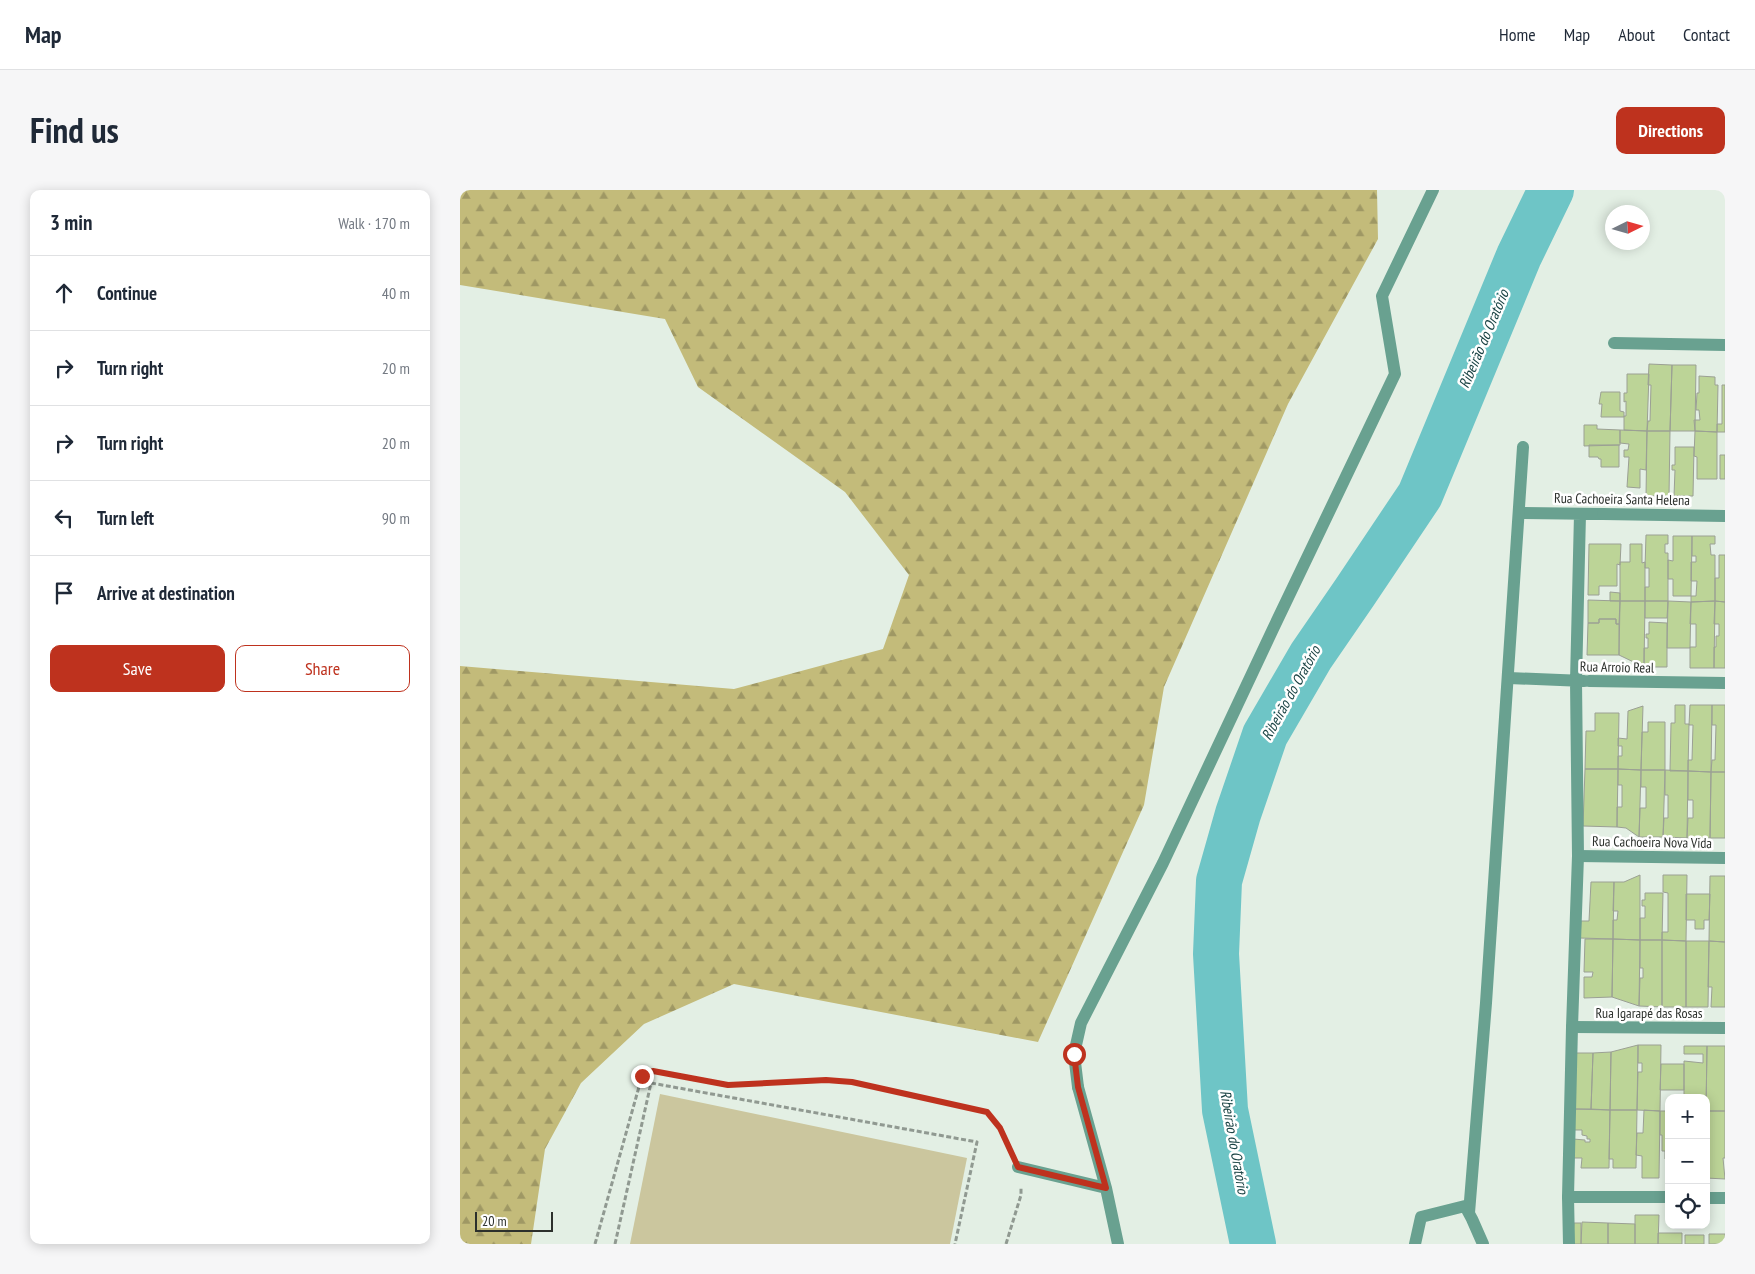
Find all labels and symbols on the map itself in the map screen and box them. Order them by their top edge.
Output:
north arrow [1605,205,1650,250]
water label: Ribeirão do Oratório [1454,285,1513,391]
street label: Rua Cachoeira Santa Helena [1554,489,1690,509]
water label: Ribeirão do Oratório [1257,641,1325,743]
street label: Rua Arroio Real [1580,657,1655,677]
street label: Rua Cachoeira Nova Vida [1592,832,1712,852]
street label: Rua Igarapé das Rosas [1595,1004,1703,1022]
route start [1063,1043,1086,1066]
route end [631,1065,654,1088]
water label: Ribeirão do Oratório [1216,1089,1253,1197]
scale bar [475,1209,552,1232]

